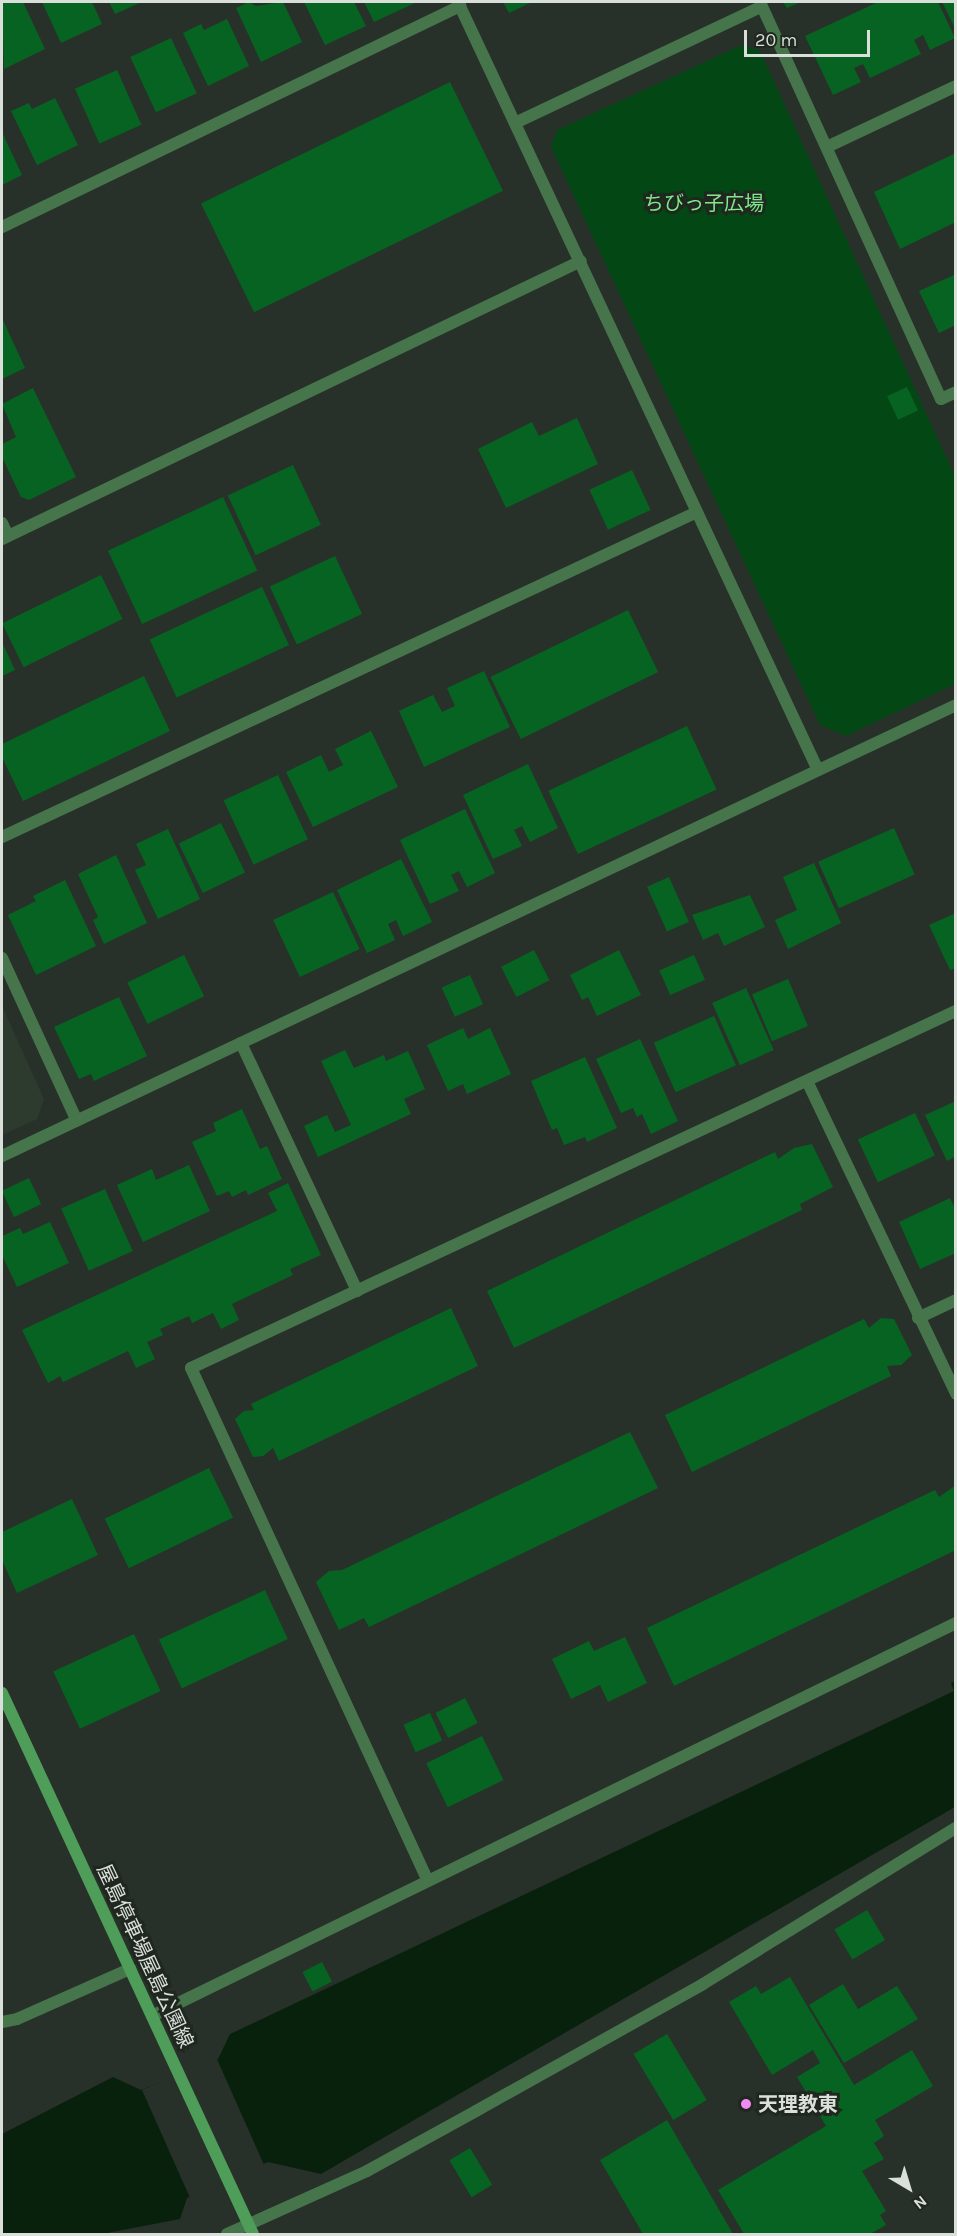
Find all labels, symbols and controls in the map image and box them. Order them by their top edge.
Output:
scale bar [747,18,873,56]
text: 20 m [755,29,797,51]
park label: ちびっ子広場 [644,191,764,215]
street label: 屋島停車場屋島公園線 [92,1860,198,2052]
place label: 天理教東 [758,2092,838,2116]
marker: 天理教東 [739,2097,753,2111]
north arrow [879,2158,939,2218]
text: N [910,2192,931,2214]

